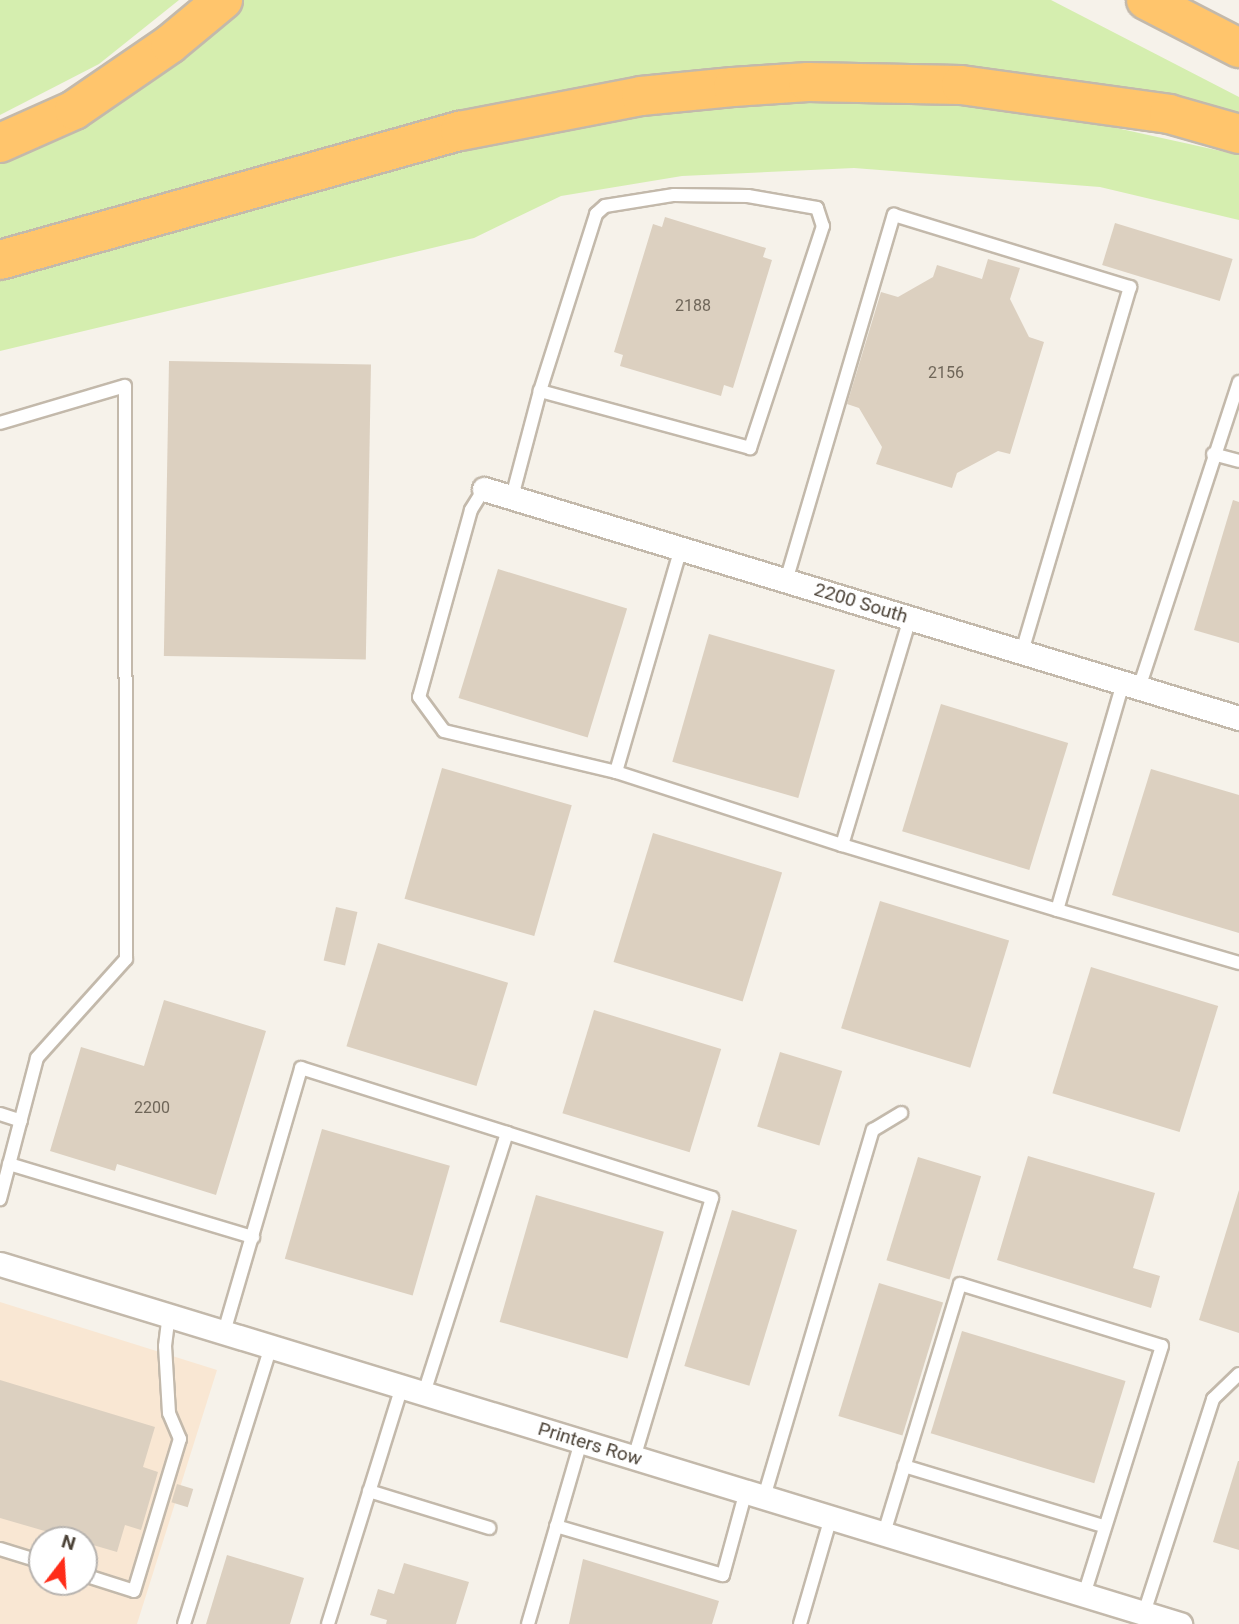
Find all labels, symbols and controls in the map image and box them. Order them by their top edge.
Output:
house number: 2188 [675,296,711,316]
house number: 2156 [928,363,964,383]
street label: 2200 South [811,578,911,628]
house number: 2200 [134,1098,170,1118]
street label: Printers Row [535,1417,645,1471]
north arrow [28,1526,98,1596]
text: N [59,1529,78,1555]

